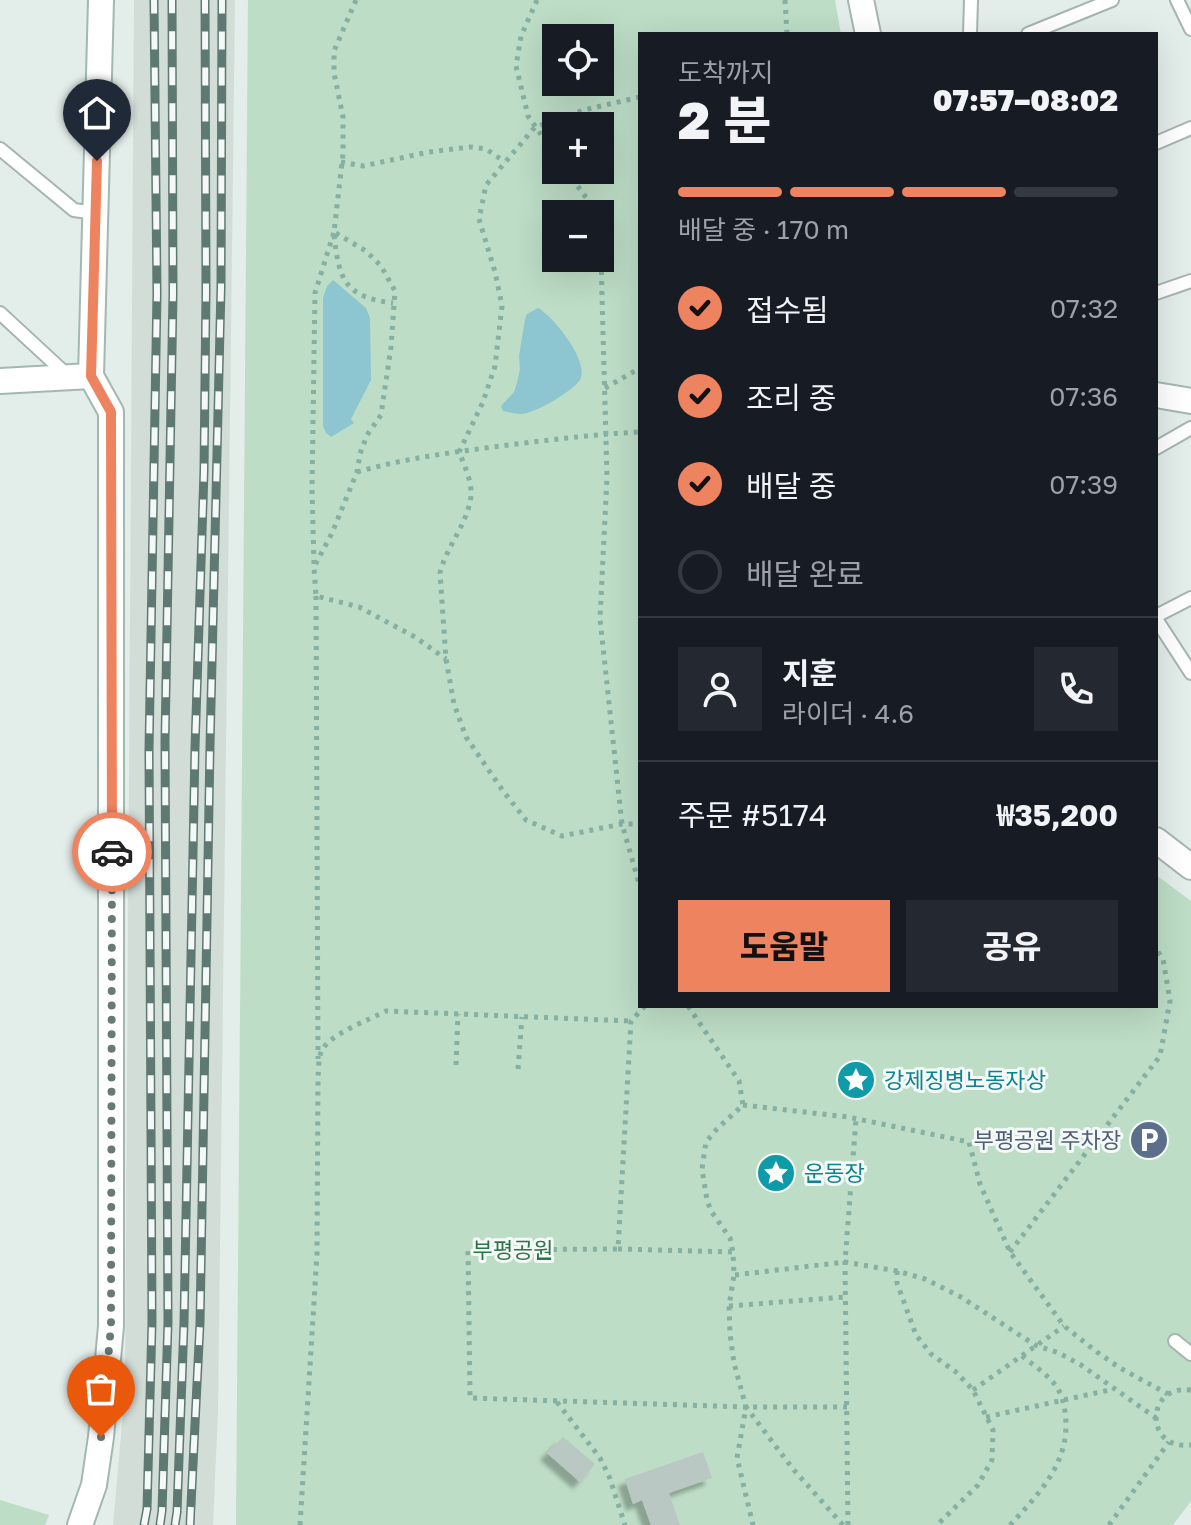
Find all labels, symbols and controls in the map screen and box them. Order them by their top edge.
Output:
map controls [542,24,614,272]
button: locate [542,24,614,96]
text: 도착까지 [678,57,774,88]
pin [63,79,131,161]
text: 07:57–08:02 [933,82,1118,118]
text: 2 분 [678,88,771,150]
icon: home [75,91,119,135]
button: + [542,112,614,184]
button: − [542,200,614,272]
text: 배달 중 · 170 m [678,214,849,245]
icon: check [678,286,722,330]
text: 접수됨 [746,292,829,328]
text: 07:32 [1050,293,1118,324]
icon: check [678,374,722,418]
text: 조리 중 [746,380,836,416]
text: 07:36 [1049,381,1118,412]
icon: check [678,462,722,506]
text: 배달 중 [746,468,836,504]
text: 07:39 [1049,469,1118,500]
text: 배달 완료 [746,556,864,592]
button: person [678,647,762,731]
button: phone [1034,647,1118,731]
text: 지훈 [782,655,837,691]
text: 라이더 · 4.6 [782,698,914,729]
text: 주문 #5174 [678,797,827,833]
text: ₩35,200 [997,797,1118,833]
courier [72,812,152,892]
icon: car [90,830,134,874]
button: 도움말 [678,900,890,992]
button: 공유 [906,900,1118,992]
place icon: 강제징병노동자상 [835,1059,877,1101]
place label: 강제징병노동자상 [884,1066,1046,1093]
parking icon: 부평공원 주차장 [1128,1119,1170,1161]
place label: 부평공원 주차장 [974,1126,1121,1153]
place icon: 운동장 [755,1152,797,1194]
place label: 운동장 [804,1159,865,1186]
park label: 부평공원 [473,1236,553,1263]
pin [67,1355,135,1437]
icon: bag [79,1367,123,1411]

